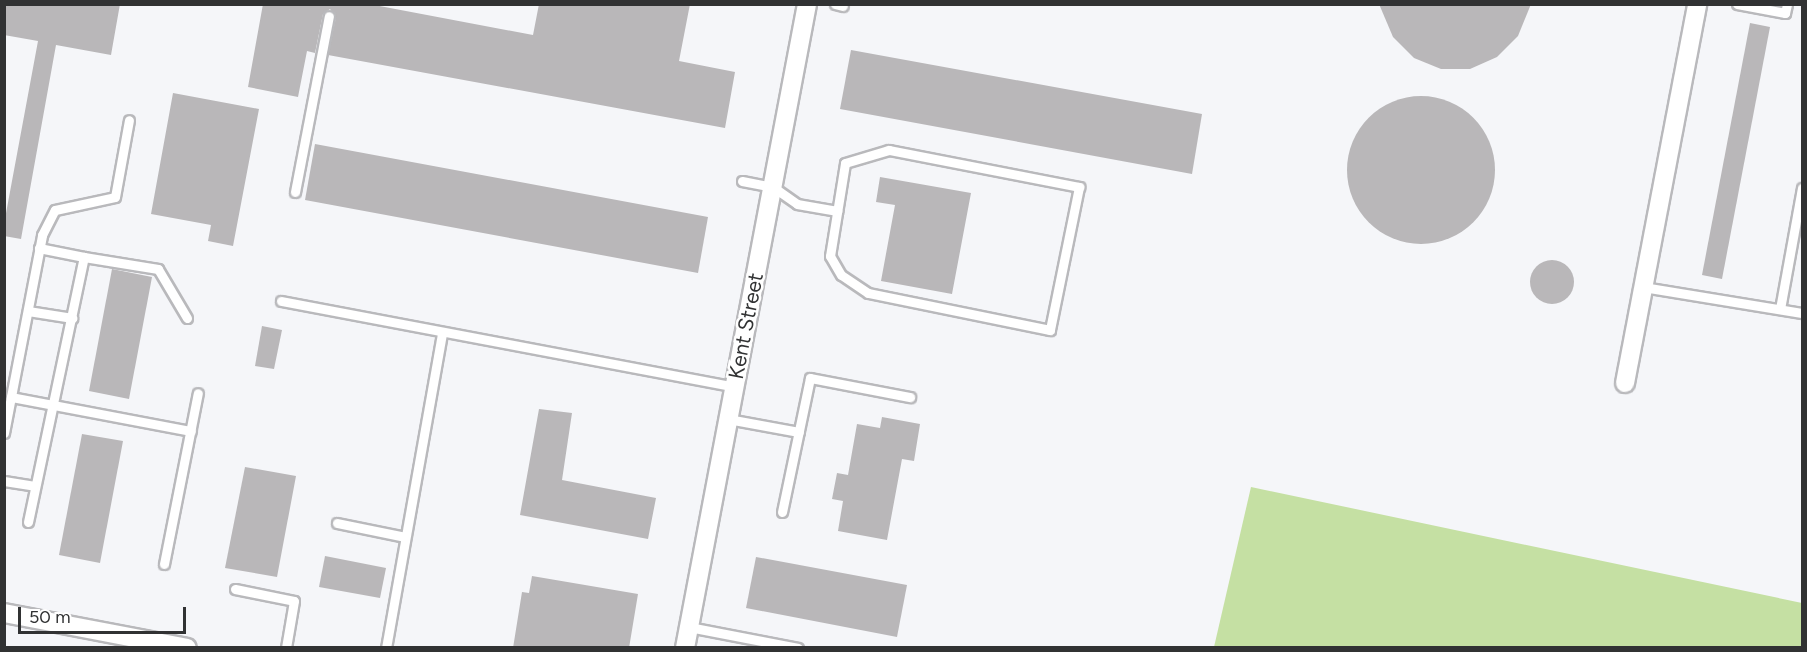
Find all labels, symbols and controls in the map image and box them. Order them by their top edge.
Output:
street label: Kent Street [723,271,769,381]
scale bar [21,595,189,633]
text: 50 m [29,606,71,628]

